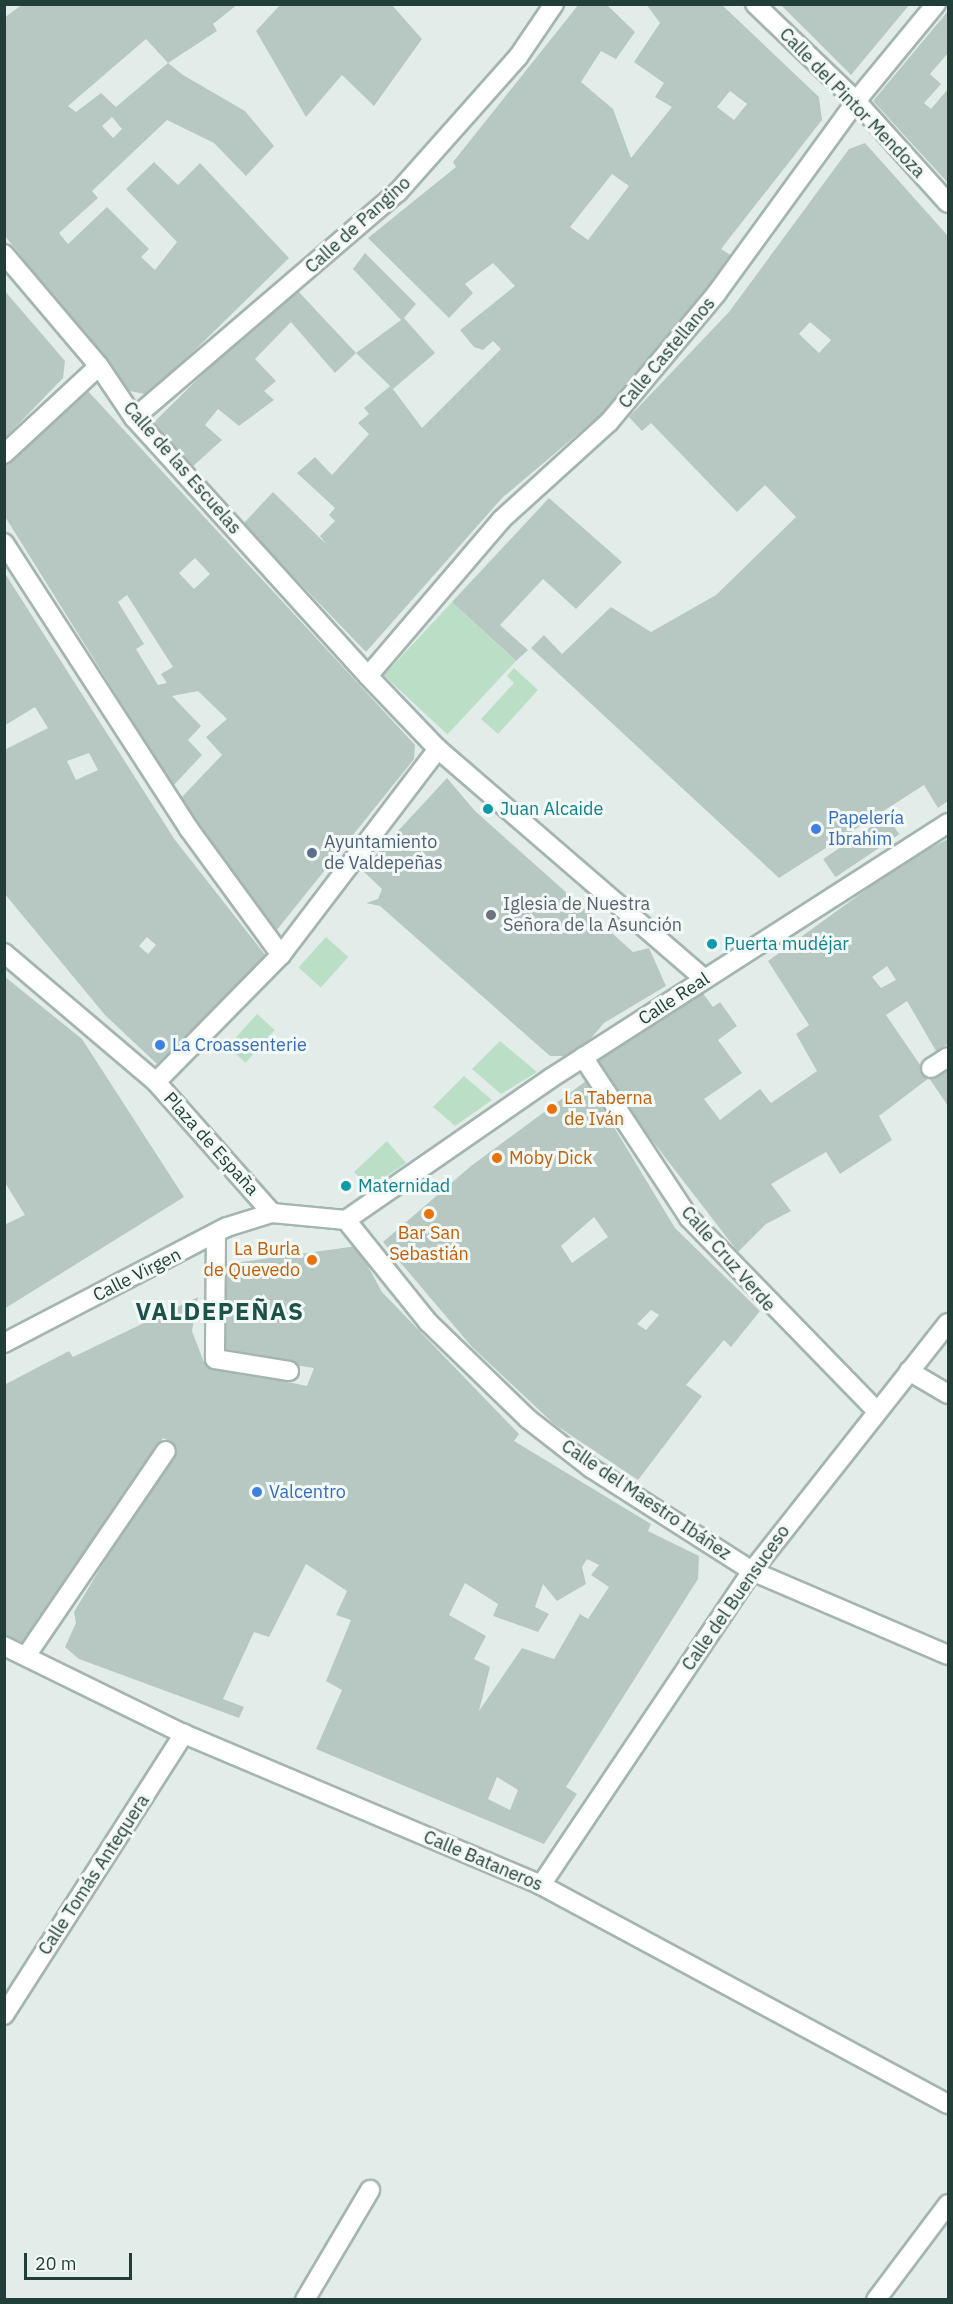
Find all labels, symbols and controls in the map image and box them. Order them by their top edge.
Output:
street label: Calle del Pintor Mendoza [775,24,929,182]
street label: Calle de Pangino [301,172,415,278]
street label: Calle Castellanos [614,293,720,413]
street label: Calle de las Escuelas [119,397,245,539]
place label: Juan Alcaide [500,798,603,820]
marker: Juan Alcaide [481,802,495,816]
place label: Papelería Ibrahim [828,808,904,850]
marker: Papelería Ibrahim [809,822,823,836]
place label: Ayuntamiento de Valdepeñas [324,832,443,874]
marker: Ayuntamiento de Valdepeñas [305,846,319,860]
place label: Iglesia de Nuestra Señora de la Asunción [503,894,682,936]
marker: Iglesia de Nuestra Señora de la Asunción [484,908,498,922]
place label: Puerta mudéjar [724,933,849,955]
marker: Puerta mudéjar [705,937,719,951]
street label: Calle Real [634,968,714,1030]
place label: La Croassenterie [172,1034,307,1056]
marker: La Croassenterie [153,1038,167,1052]
street label: Plaza de España [159,1088,263,1200]
place label: La Taberna de Iván [564,1088,652,1130]
marker: La Taberna de Iván [545,1102,559,1116]
place label: Moby Dick [509,1147,592,1169]
marker: Moby Dick [490,1151,504,1165]
place label: Maternidad [358,1175,450,1197]
marker: Maternidad [339,1179,353,1193]
street label: Calle Cruz Verde [676,1202,780,1316]
marker: Bar San Sebastián [422,1207,436,1221]
place label: Bar San Sebastián [389,1223,469,1266]
place label: La Burla de Quevedo [204,1239,300,1282]
street label: Calle Virgen [89,1244,185,1306]
marker: La Burla de Quevedo [305,1253,319,1267]
district label: VALDEPEÑAS [136,1298,304,1326]
street label: Calle del Maestro Ibáñez [557,1435,735,1565]
place label: Valcentro [269,1481,346,1503]
marker: Valcentro [250,1485,264,1499]
street label: Calle del Buensuceso [678,1521,794,1675]
street label: Calle Tomás Antequera [34,1791,154,1959]
street label: Calle Bataneros [420,1826,546,1896]
scale bar [27,2241,135,2279]
text: 20 m [35,2252,77,2275]

